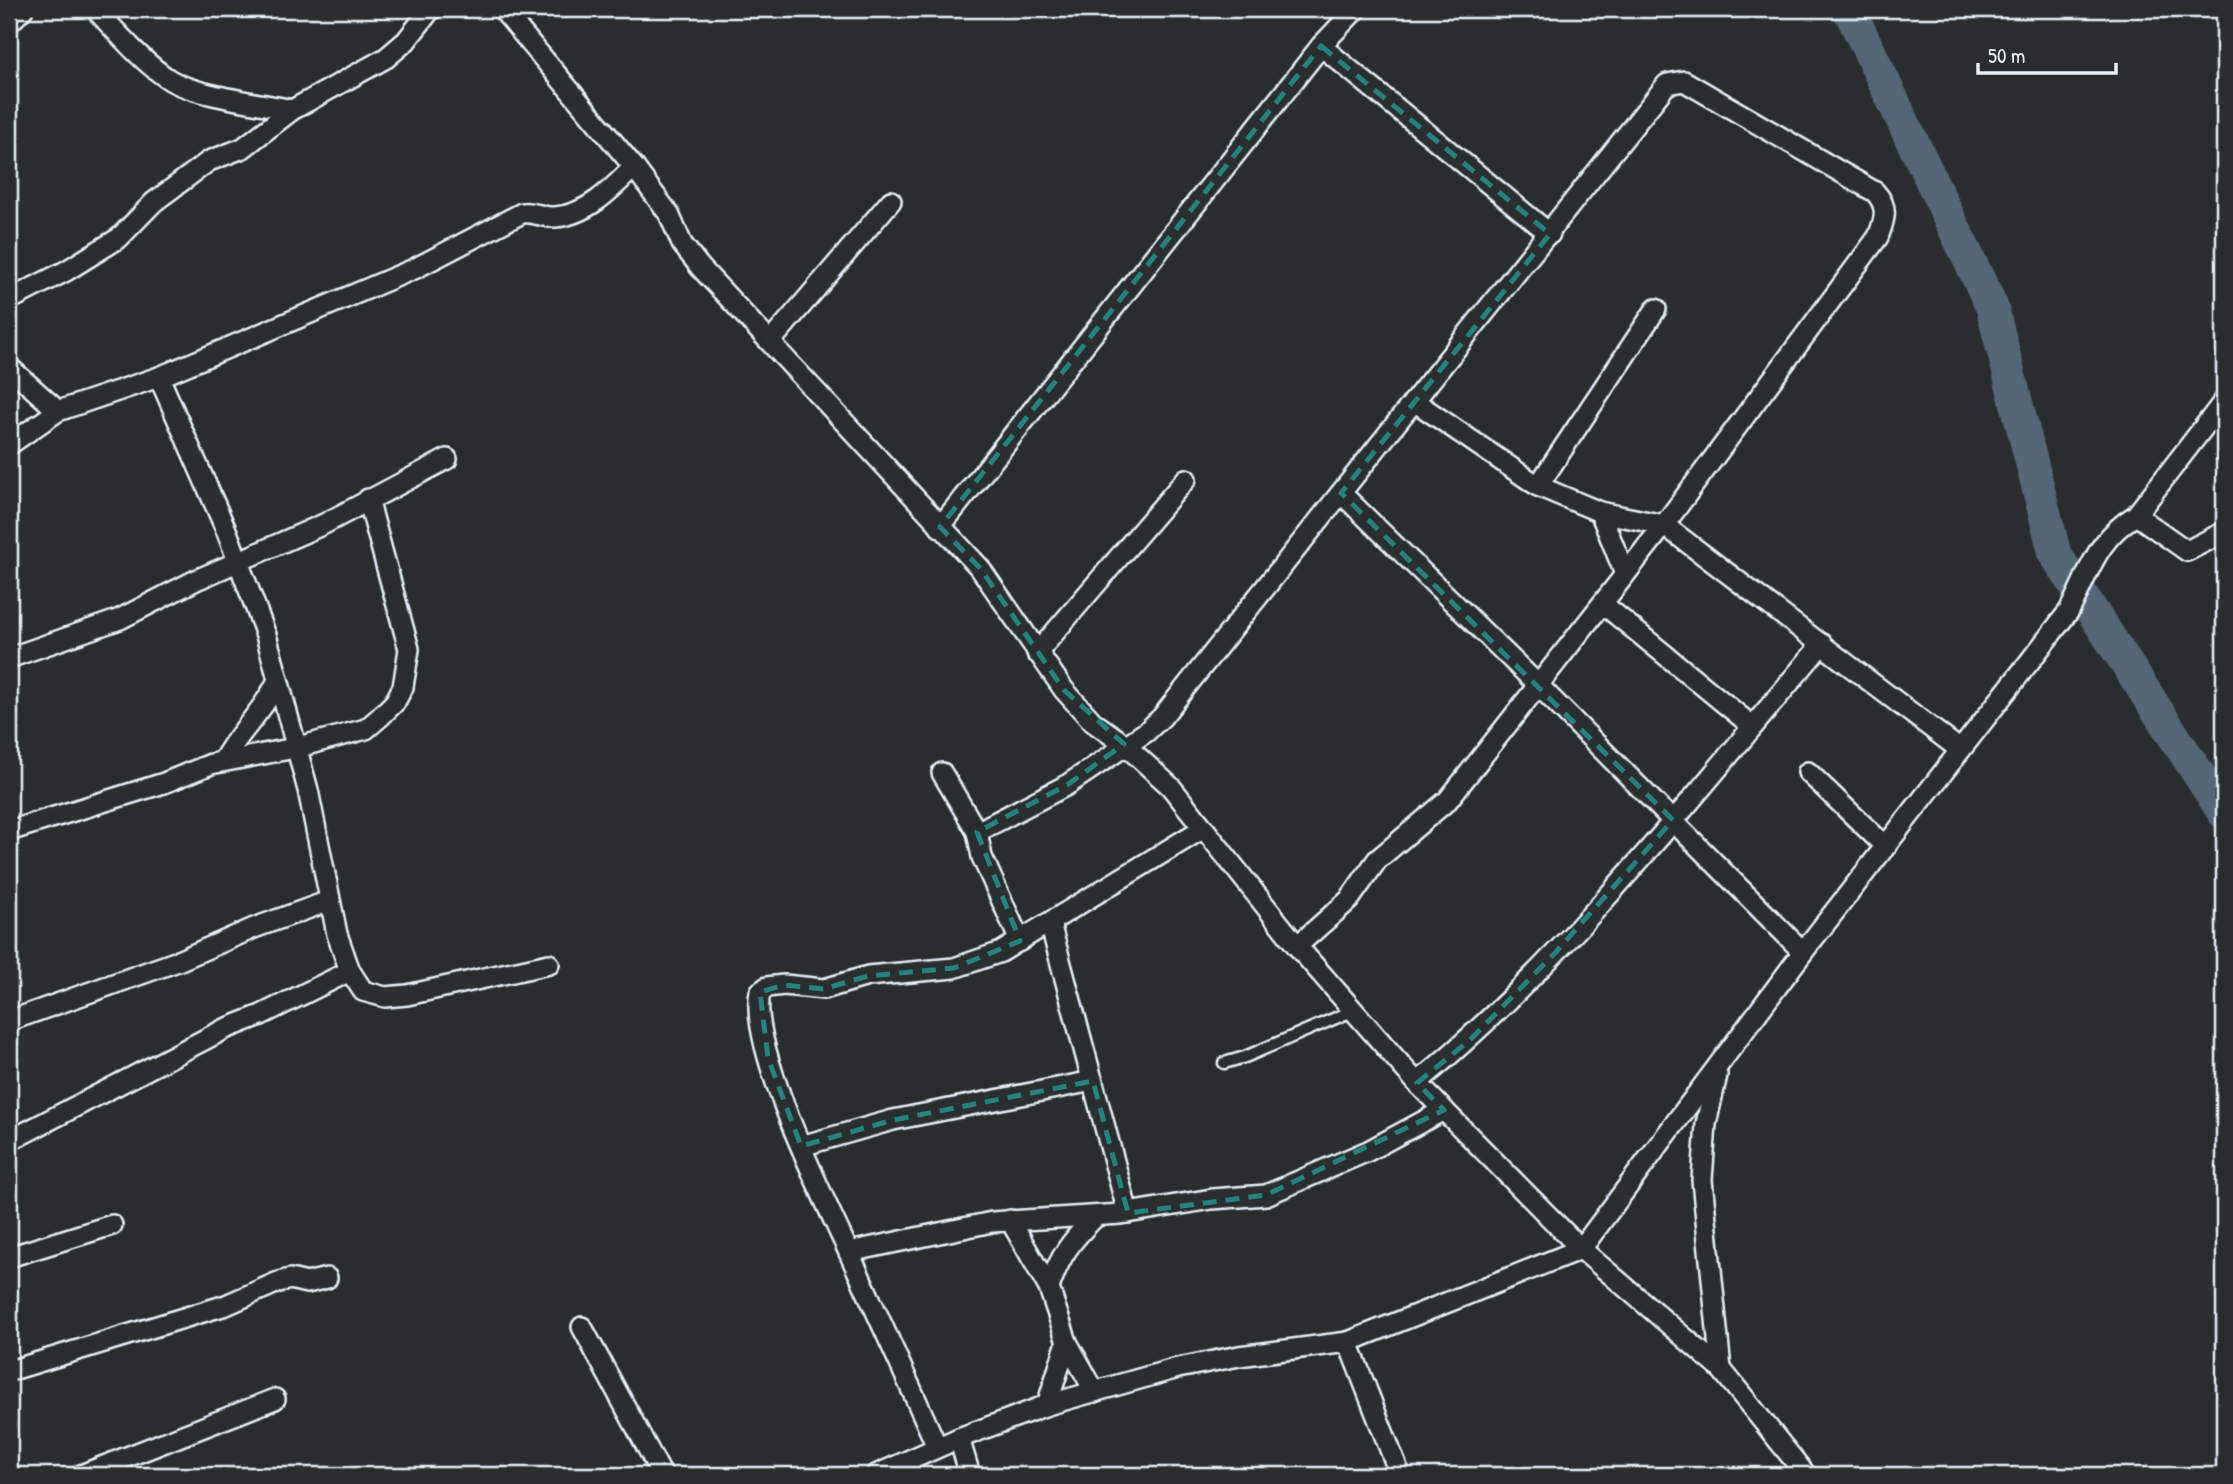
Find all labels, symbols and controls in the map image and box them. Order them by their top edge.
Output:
scale bar [1978,32,2116,76]
text: 50 m [1988,41,2025,70]

